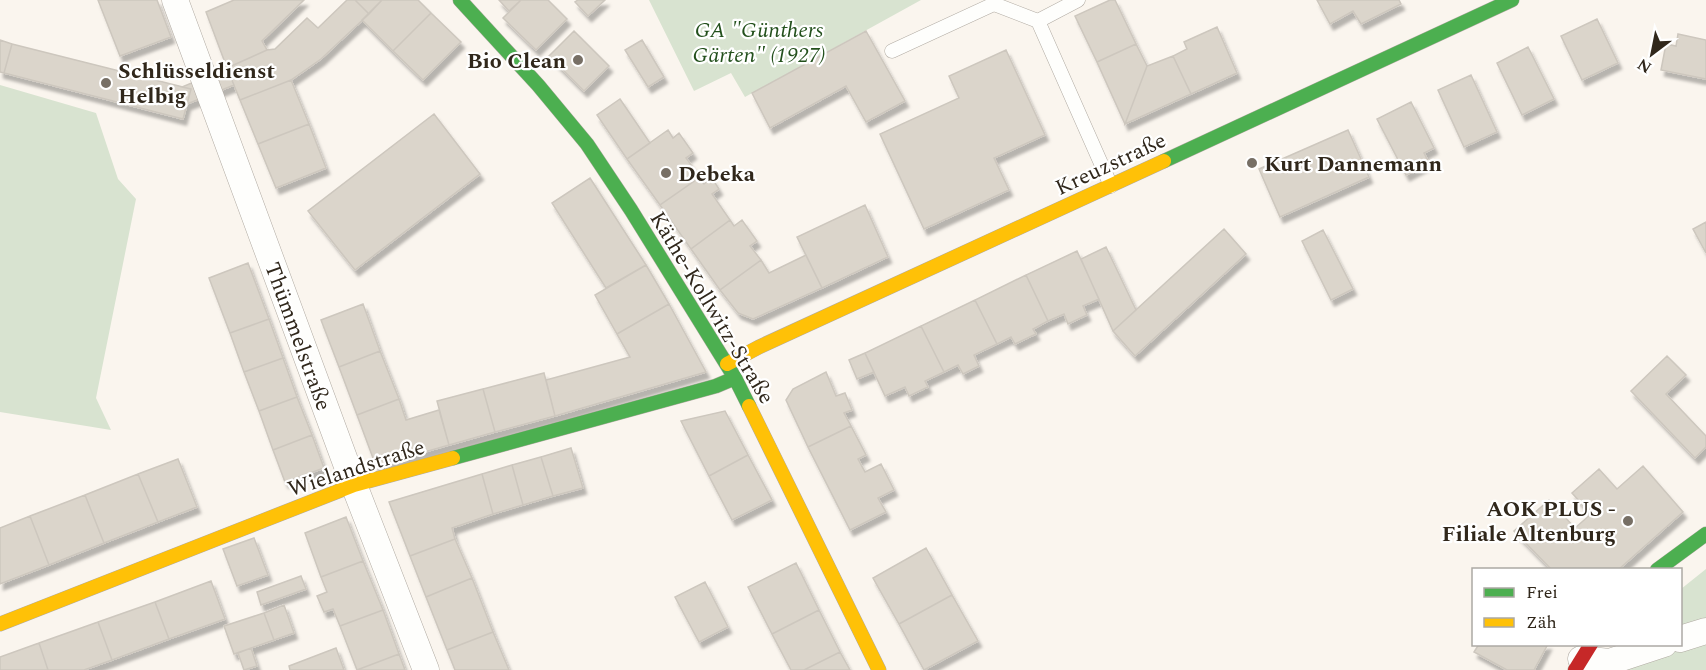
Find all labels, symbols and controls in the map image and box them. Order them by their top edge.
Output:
park label: GA "Günthers Gärten" (1927) [692,14,826,72]
north arrow [1622,24,1682,84]
place label: Bio Clean [467,45,566,78]
text: N [1633,52,1656,80]
marker: Bio Clean [571,53,585,67]
place label: Schlüsseldienst Helbig [118,55,275,113]
marker: Schlüsseldienst Helbig [99,76,113,90]
street label: Kreuzstraße [1050,124,1172,204]
place label: Kurt Dannemann [1264,148,1442,181]
marker: Kurt Dannemann [1245,156,1259,170]
place label: Debeka [678,158,756,191]
marker: Debeka [659,166,673,180]
street label: Käthe-Kollwitz-Straße [641,205,782,410]
street label: Thümmelstraße [255,258,340,415]
street label: Wielandstraße [284,431,429,506]
place label: AOK PLUS - Filiale Altenburg [1442,493,1616,551]
marker: AOK PLUS - Filiale Altenburg [1621,514,1635,528]
legend [1472,568,1682,646]
text: Frei [1526,579,1558,606]
text: Zäh [1526,609,1557,636]

